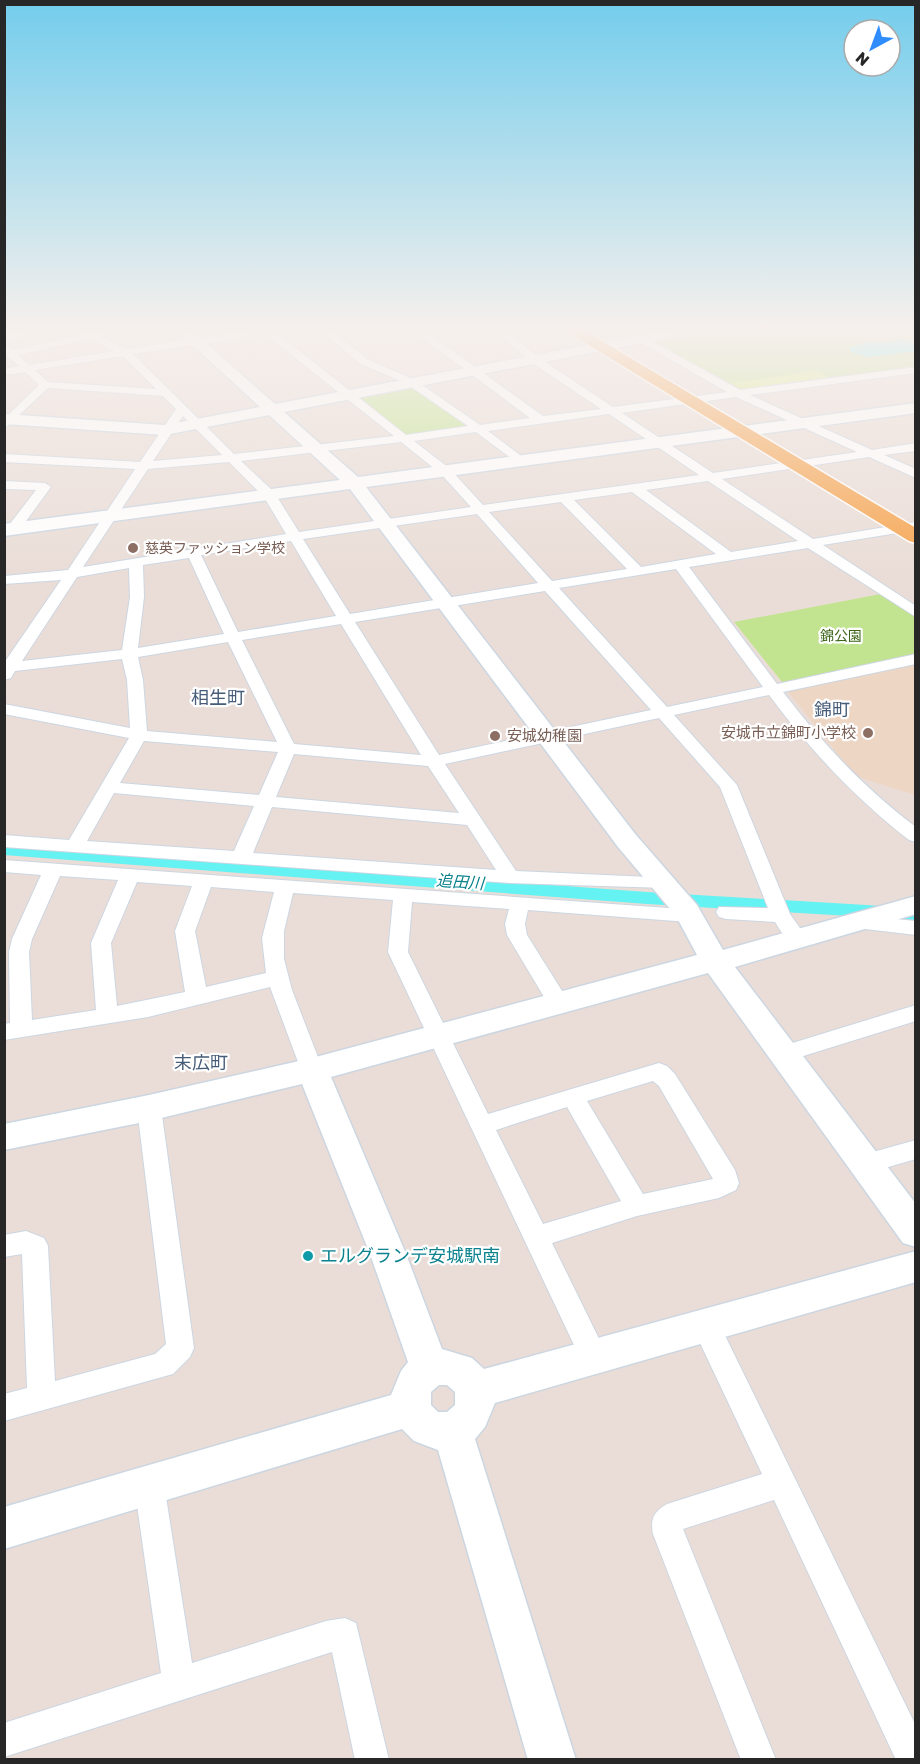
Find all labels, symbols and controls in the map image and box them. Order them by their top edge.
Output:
north arrow [842,18,902,78]
text: N [852,48,873,70]
place label: 慈英ファッション学校 [145,540,285,557]
marker: 慈英ファッション学校 [126,541,140,555]
park label: 錦公園 [820,628,862,645]
district label: 相生町 [191,687,245,709]
district label: 錦町 [814,699,850,721]
place label: 安城市立錦町小学校 [721,724,856,742]
marker: 安城市立錦町小学校 [861,726,875,740]
place label: 安城幼稚園 [507,727,582,745]
marker: 安城幼稚園 [488,729,502,743]
water label: 追田川 [435,871,487,893]
district label: 末広町 [174,1052,228,1074]
place label: エルグランデ安城駅南 [320,1245,500,1267]
marker: エルグランデ安城駅南 [301,1249,315,1263]

